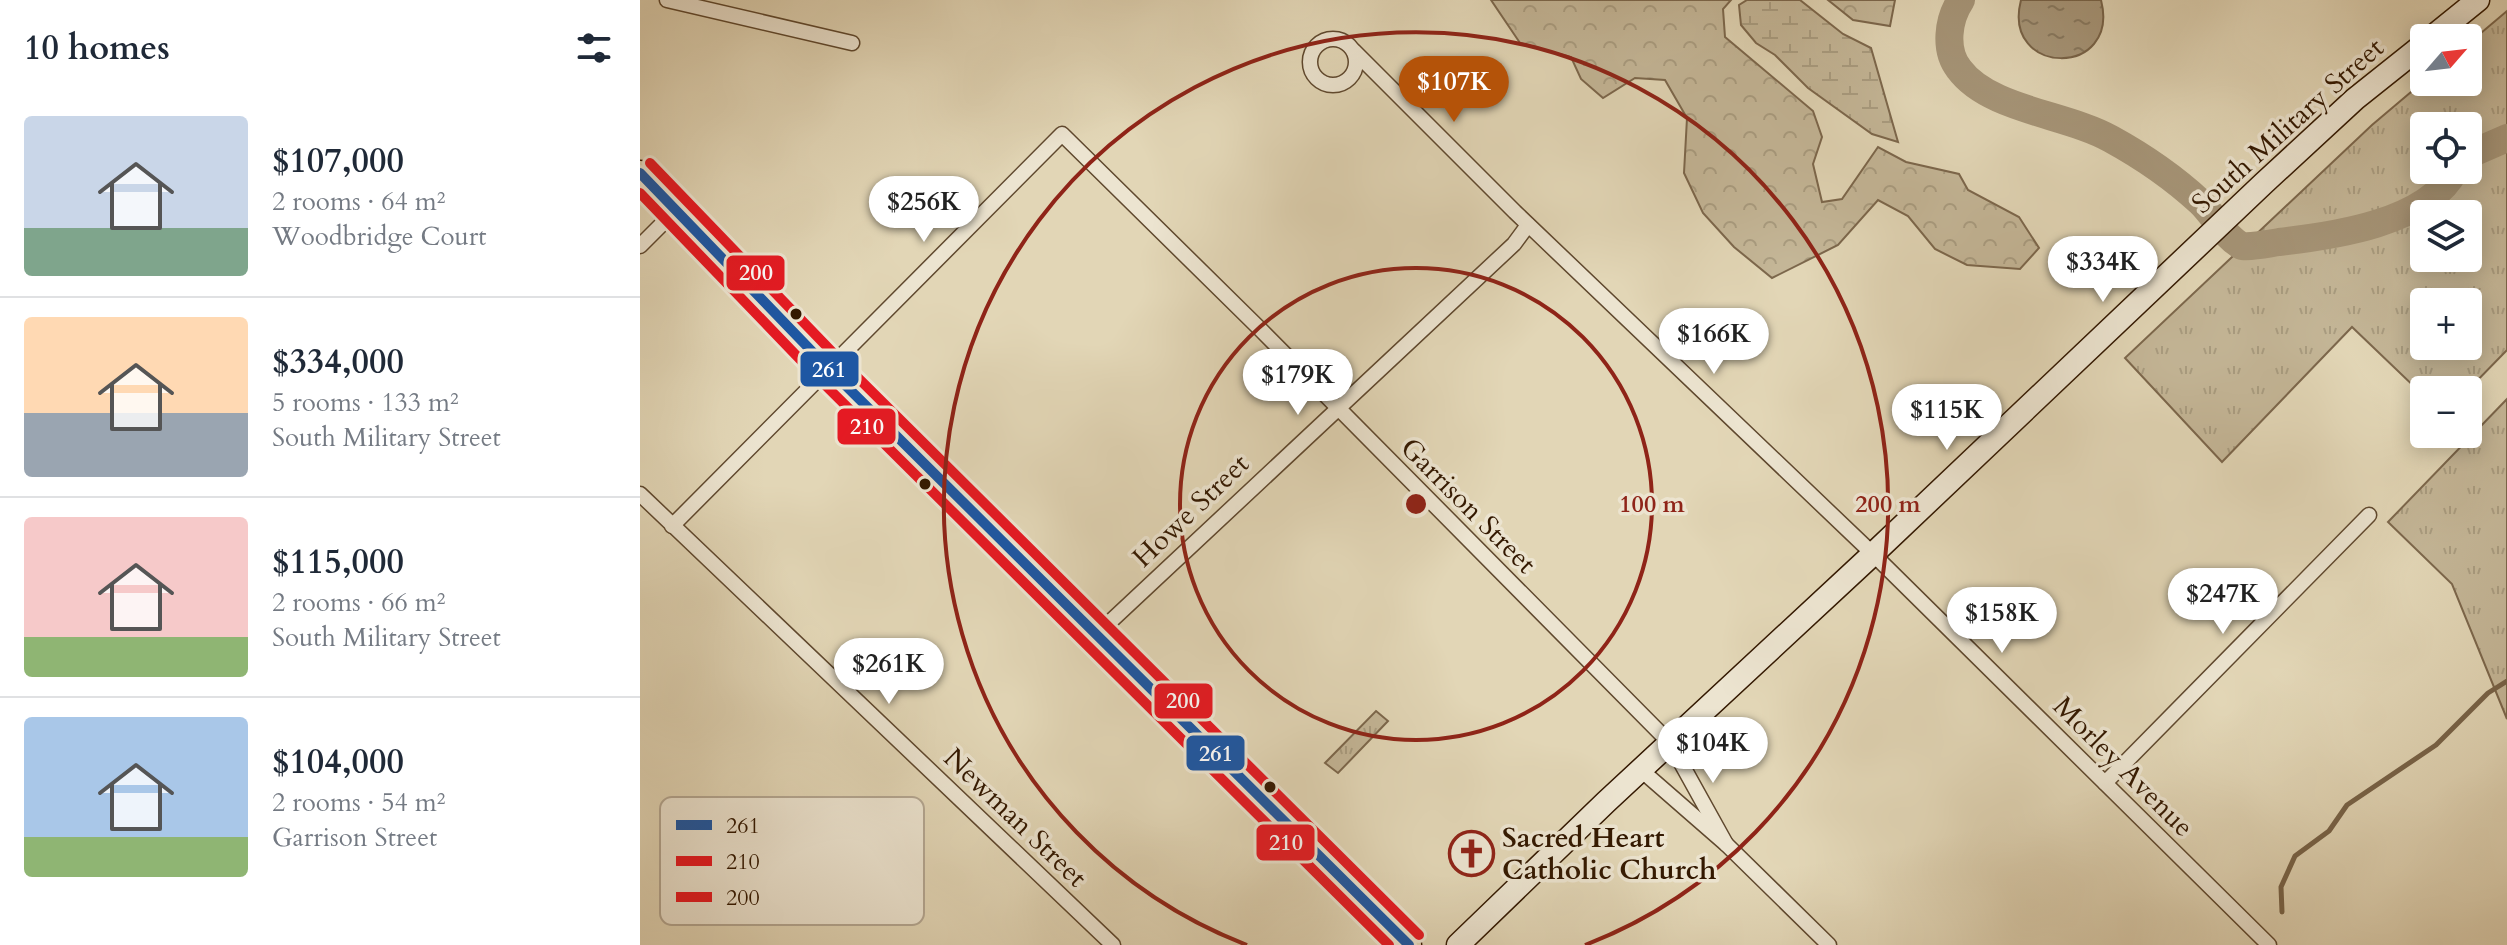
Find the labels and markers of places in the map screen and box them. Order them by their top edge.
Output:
pin: $107K [1398,56,1510,124]
pin: $256K [868,176,980,244]
pin: $334K [2047,236,2159,304]
unlabelled marker [788,306,804,322]
pin: $166K [1658,308,1770,376]
pin: $179K [1242,349,1354,417]
pin: $115K [1891,384,2003,452]
unlabelled marker [917,476,933,492]
centre of rings [1402,490,1430,518]
pin: $247K [2167,568,2279,636]
pin: $158K [1946,587,2058,655]
pin: $261K [833,638,945,706]
pin: $104K [1657,717,1769,785]
unlabelled marker [1262,779,1278,795]
place label: Sacred Heart Catholic Church [1502,819,1717,889]
church icon: Sacred Heart Catholic Church [1447,829,1495,877]

